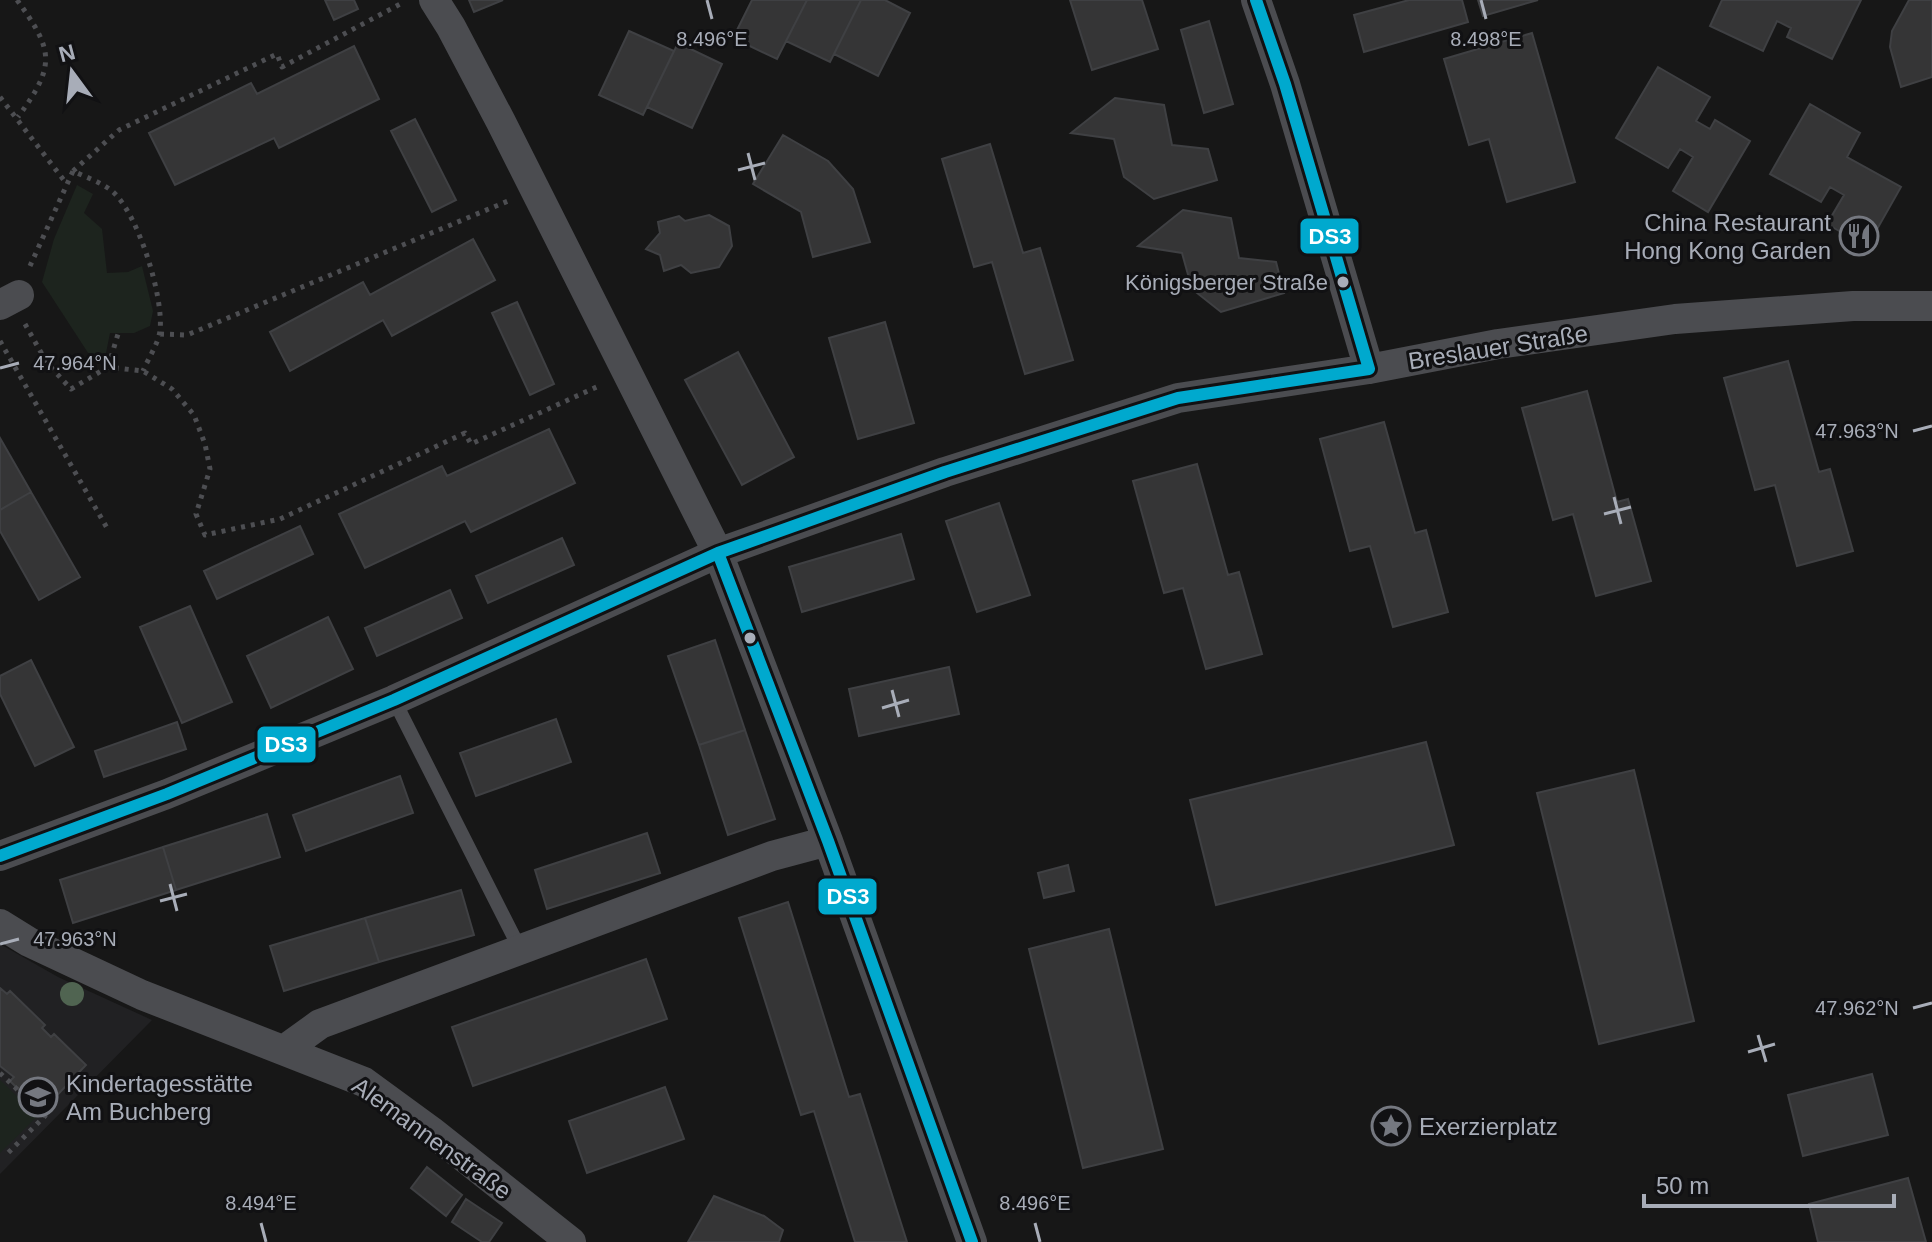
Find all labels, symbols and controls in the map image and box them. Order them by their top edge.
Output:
text: 8.496°E [676,28,748,50]
text: 8.498°E [1450,28,1522,50]
north arrow [32,32,112,112]
text: N [56,39,78,67]
place label: China Restaurant Hong Kong Garden [1624,209,1831,264]
restaurant icon: China Restaurant Hong Kong Garden [1838,215,1880,257]
line badge: DS3 [1299,217,1360,255]
text: DS3 [1309,224,1351,249]
place label: Königsberger Straße [1125,270,1328,295]
marker: Königsberger Straße [1335,274,1351,290]
street label: Breslauer Straße [1406,319,1590,375]
text: 47.964°N [33,352,117,374]
text: 47.963°N [1815,420,1899,442]
unlabelled marker [742,630,758,646]
line badge: DS3 [256,725,317,764]
text: DS3 [265,732,307,757]
line badge: DS3 [817,877,878,916]
text: DS3 [827,884,869,909]
text: 47.963°N [33,928,117,950]
text: 47.962°N [1815,997,1899,1019]
place label: Kindertagesstätte Am Buchberg [66,1070,253,1125]
street label: Alemannenstraße [347,1071,517,1205]
school or university icon: Kindertagesstätte Am Buchberg [17,1076,59,1118]
place icon: Exerzierplatz [1370,1105,1412,1147]
place label: Exerzierplatz [1419,1113,1558,1140]
scale bar [1644,1158,1894,1208]
text: 50 m [1656,1172,1709,1199]
text: 8.494°E [225,1192,297,1214]
text: 8.496°E [999,1192,1071,1214]

